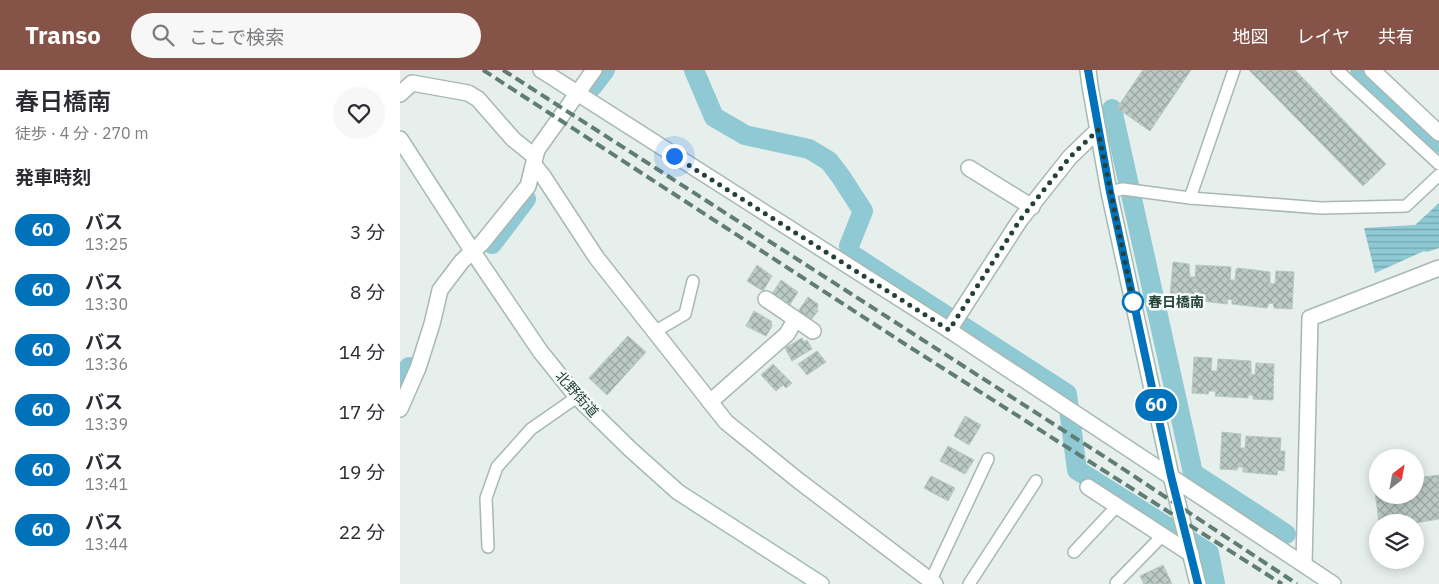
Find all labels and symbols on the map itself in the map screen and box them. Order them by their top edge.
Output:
your location [662,144,687,169]
marker: 春日橋南 [1122,291,1144,313]
place label: 春日橋南 [1148,293,1204,311]
street label: 北野街道 [552,367,602,421]
line badge: 60 [1134,389,1178,421]
north arrow [1369,449,1424,504]

